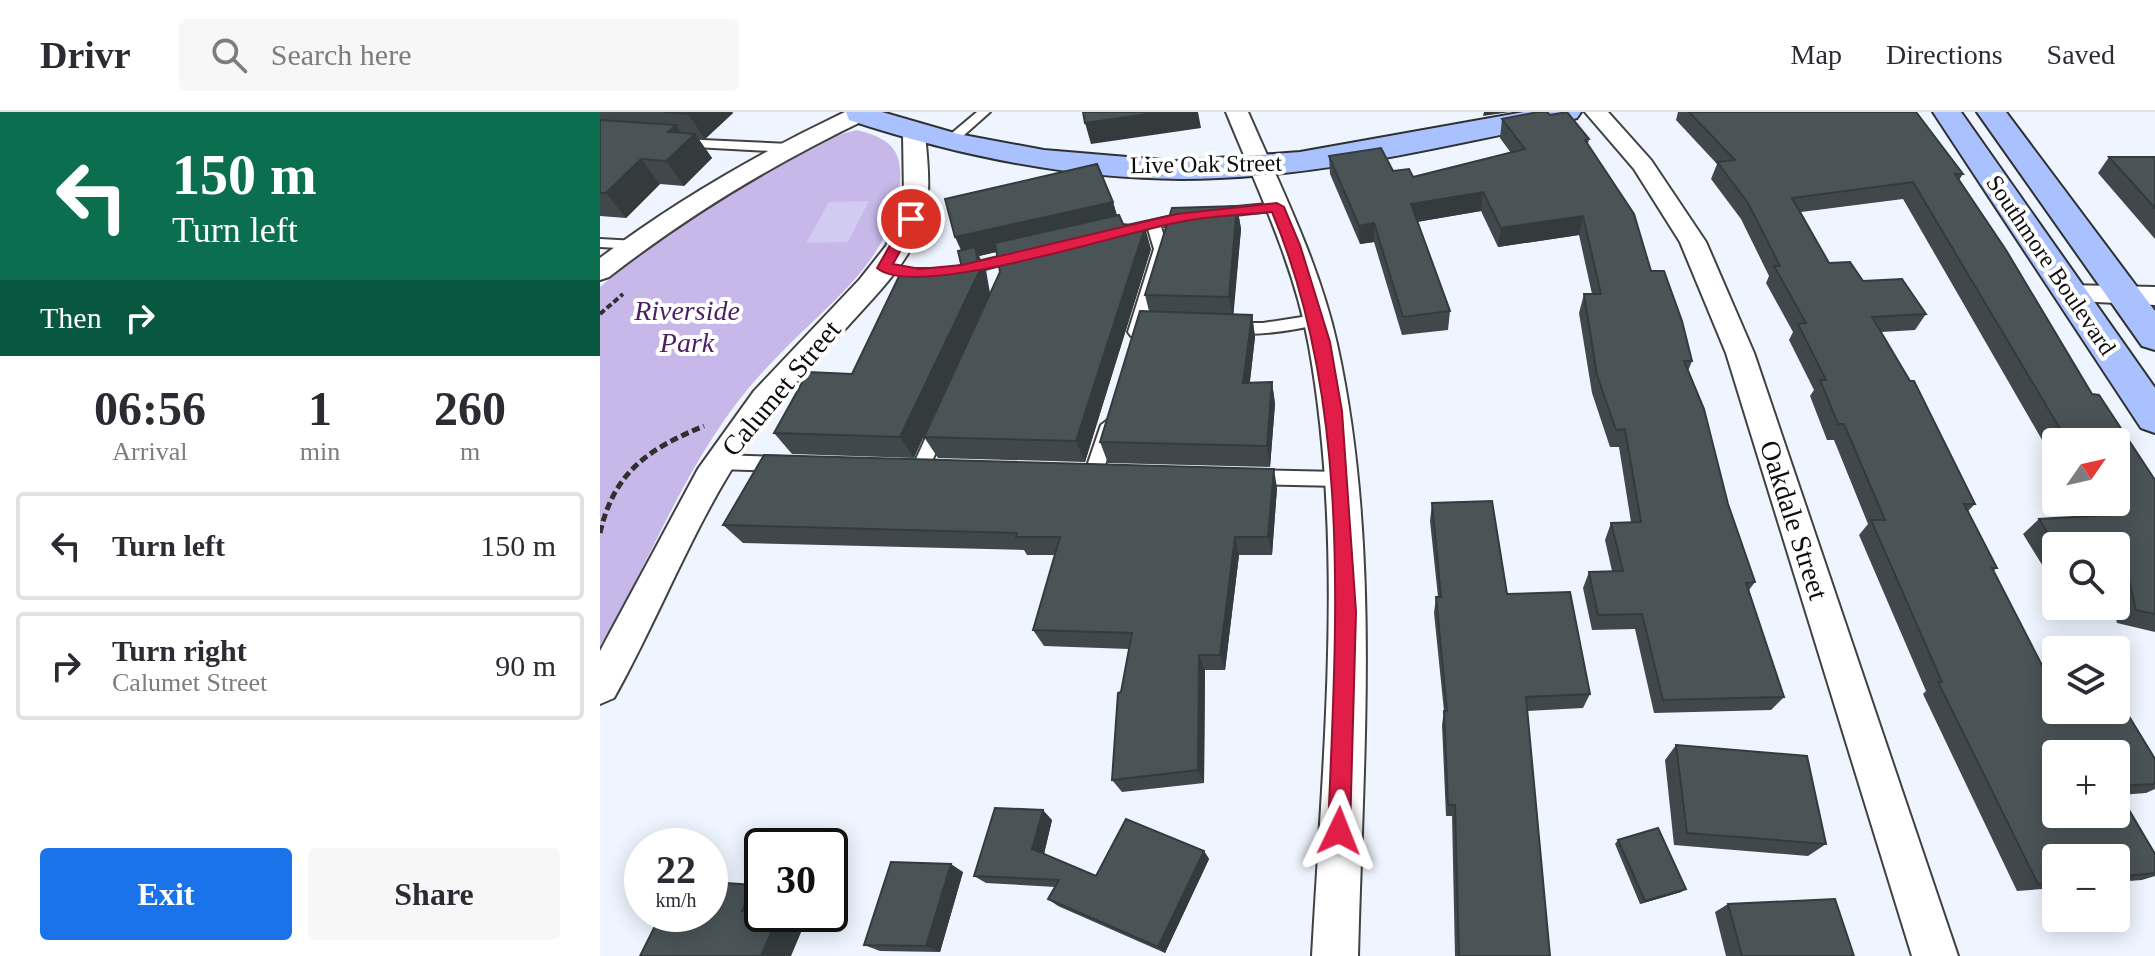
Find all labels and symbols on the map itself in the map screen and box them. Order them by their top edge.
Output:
street label: Live Oak Street [1130,150,1283,178]
street label: Southmore Boulevard [1981,170,2121,360]
pin [877,185,945,253]
park label: Riverside Park [633,295,740,358]
street label: Calumet Street [715,314,847,462]
north arrow [2042,428,2130,516]
street label: Oakdale Street [1754,436,1834,604]
position arrow [1297,789,1381,873]
speed limit sign: 30 [744,828,848,932]

